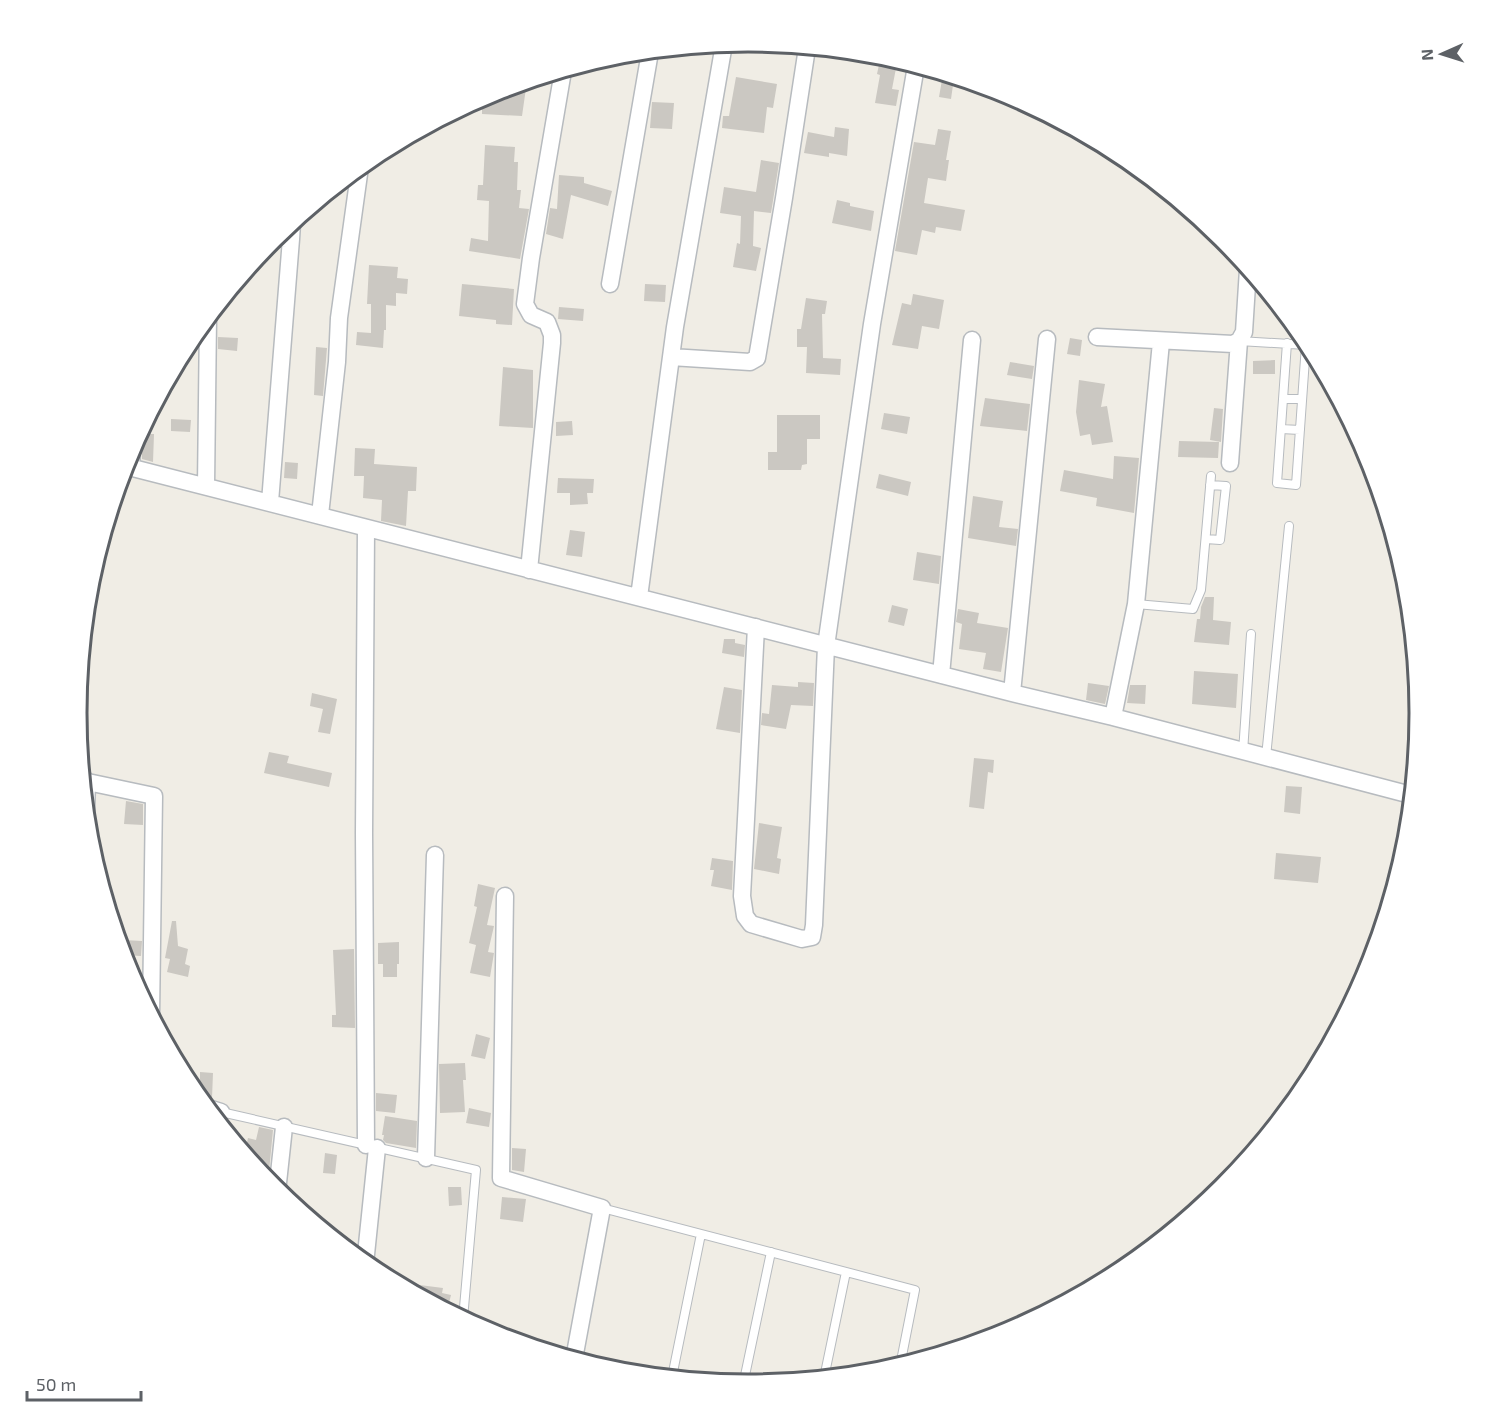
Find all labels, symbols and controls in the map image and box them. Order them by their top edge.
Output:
north arrow [1412,24,1472,84]
text: N [1417,49,1436,61]
scale bar [27,1364,141,1402]
text: 50 m [36,1373,76,1395]

